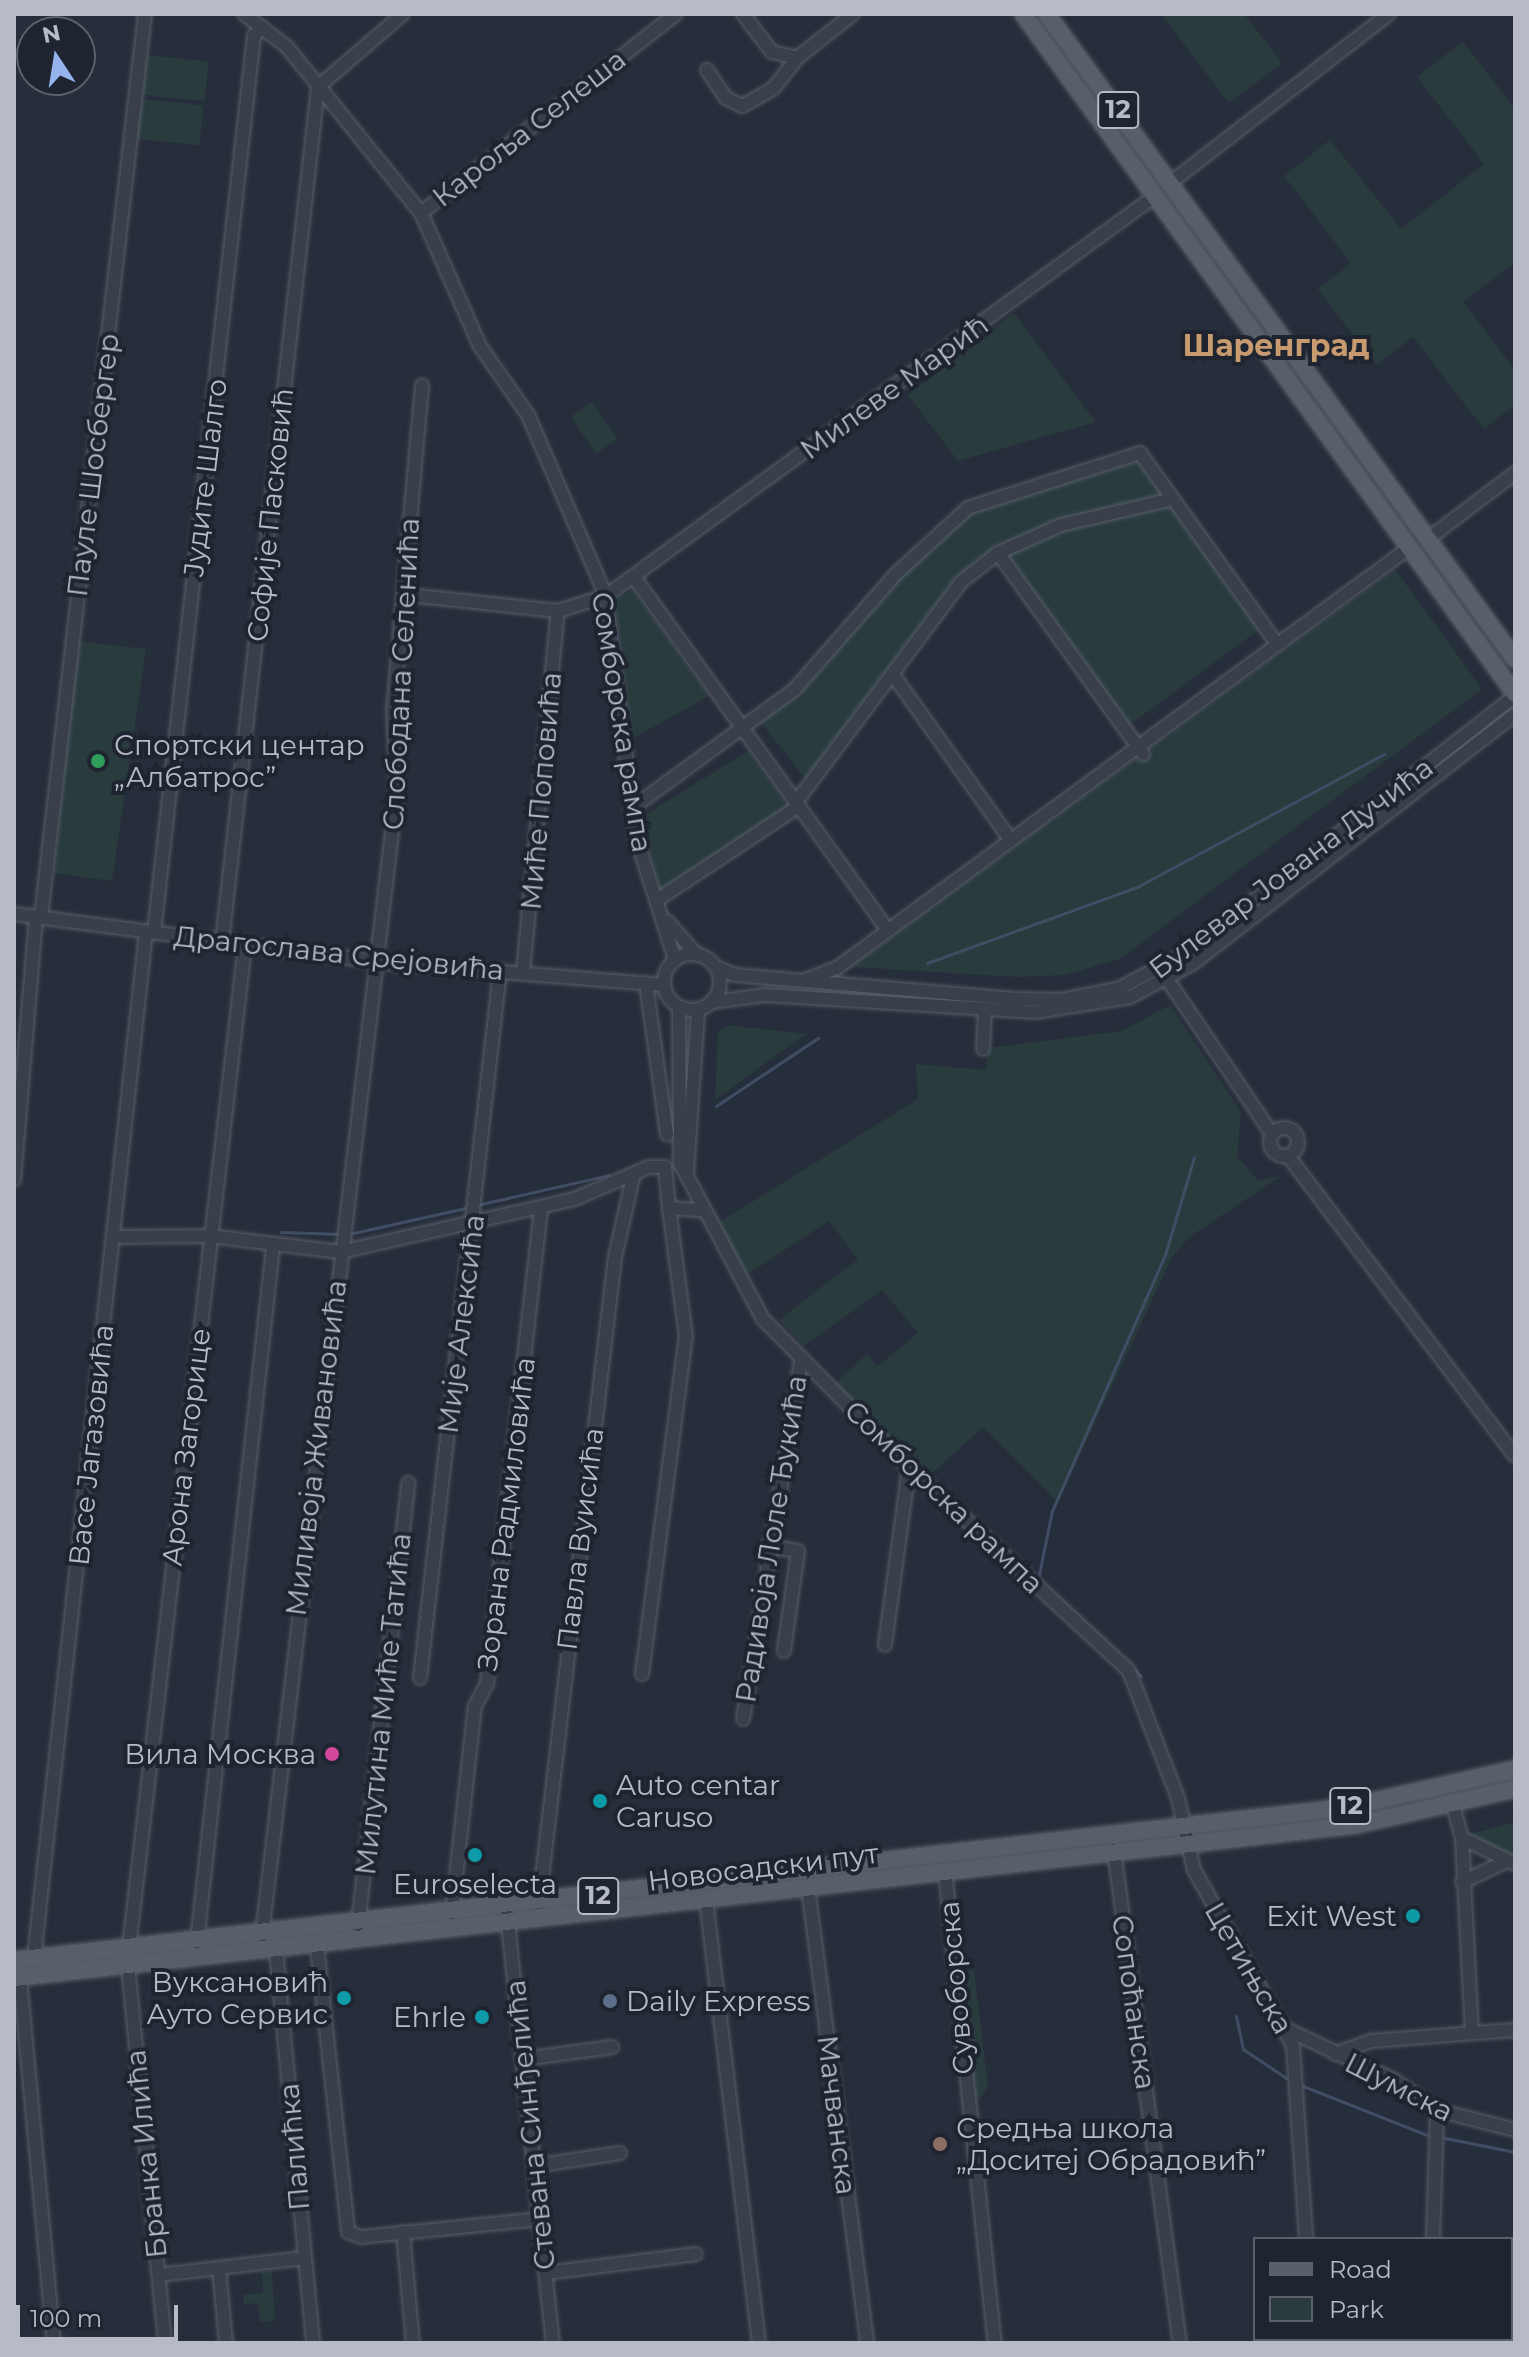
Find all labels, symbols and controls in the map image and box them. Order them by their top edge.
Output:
north arrow [16,16,96,96]
text: N [40,19,63,49]
street label: Кароља Селеша [426,42,632,214]
road number: 12 [1096,88,1140,132]
street label: Милеве Марић [794,308,994,466]
district label: Шаренград [1182,328,1370,364]
street label: Пауле Шосбергер [60,331,126,599]
street label: Јудите Шалго [176,377,234,579]
street label: Софије Пасковић [240,387,300,643]
street label: Слободана Селенића [376,517,426,831]
street label: Сомборска рампа [585,590,659,854]
street label: Миће Поповића [514,671,568,911]
place label: Спортски центар „Албатрос” [114,728,365,794]
street label: Булевар Јована Дучића [1143,750,1439,986]
marker: Спортски центар „Албатрос” [89,752,107,770]
street label: Драгослава Срејовића [173,919,505,987]
street label: Мије Алексића [431,1213,491,1435]
street label: Миливоја Живановића [279,1278,353,1618]
street label: Васе Јагазовића [62,1323,120,1567]
street label: Арона Загорице [155,1326,217,1568]
street label: Зорана Радмиловића [470,1355,542,1673]
street label: Радивоја Лоле Ђукића [729,1373,813,1705]
street label: Сомборска рампа [838,1394,1050,1600]
street label: Павла Вуисића [550,1426,610,1652]
street label: Милутина Миће Татића [348,1531,418,1877]
place label: Вила Москва [124,1737,316,1771]
marker: Вила Москва [323,1745,341,1763]
place label: Auto centar Caruso [616,1768,780,1834]
road number: 12 [1328,1784,1372,1828]
marker: Auto centar Caruso [591,1792,609,1810]
street label: Новосадски пут [646,1836,880,1898]
marker: Euroselecta [466,1846,484,1864]
place label: Euroselecta [393,1867,557,1901]
road number: 12 [576,1874,620,1918]
street label: Цетињска [1198,1896,1300,2040]
place label: Exit West [1266,1899,1397,1933]
street label: Сувоборска [932,1900,980,2076]
marker: Exit West [1404,1907,1422,1925]
street label: Сопоћанска [1105,1913,1163,2091]
place label: Вуксановић Ауто Сервис [147,1965,328,2031]
street label: Стевана Синђелића [498,1978,562,2272]
place label: Daily Express [626,1984,810,2018]
marker: Вуксановић Ауто Сервис [335,1989,353,2007]
marker: Daily Express [601,1992,619,2010]
place label: Ehrle [393,2000,466,2034]
marker: Ehrle [473,2008,491,2026]
street label: Мачванска [811,2033,863,2197]
street label: Шумска [1339,2046,1459,2128]
street label: Бранка Илића [118,2048,174,2260]
street label: Палићка [272,2082,316,2212]
place label: Средња школа „Доситеј Обрадовић” [956,2111,1266,2177]
marker: Средња школа „Доситеј Обрадовић” [931,2135,949,2153]
legend [1253,2237,1513,2341]
text: Road [1329,2255,1392,2284]
scale bar [20,2289,182,2339]
text: Park [1329,2295,1384,2324]
text: 100 m [30,2304,102,2333]

